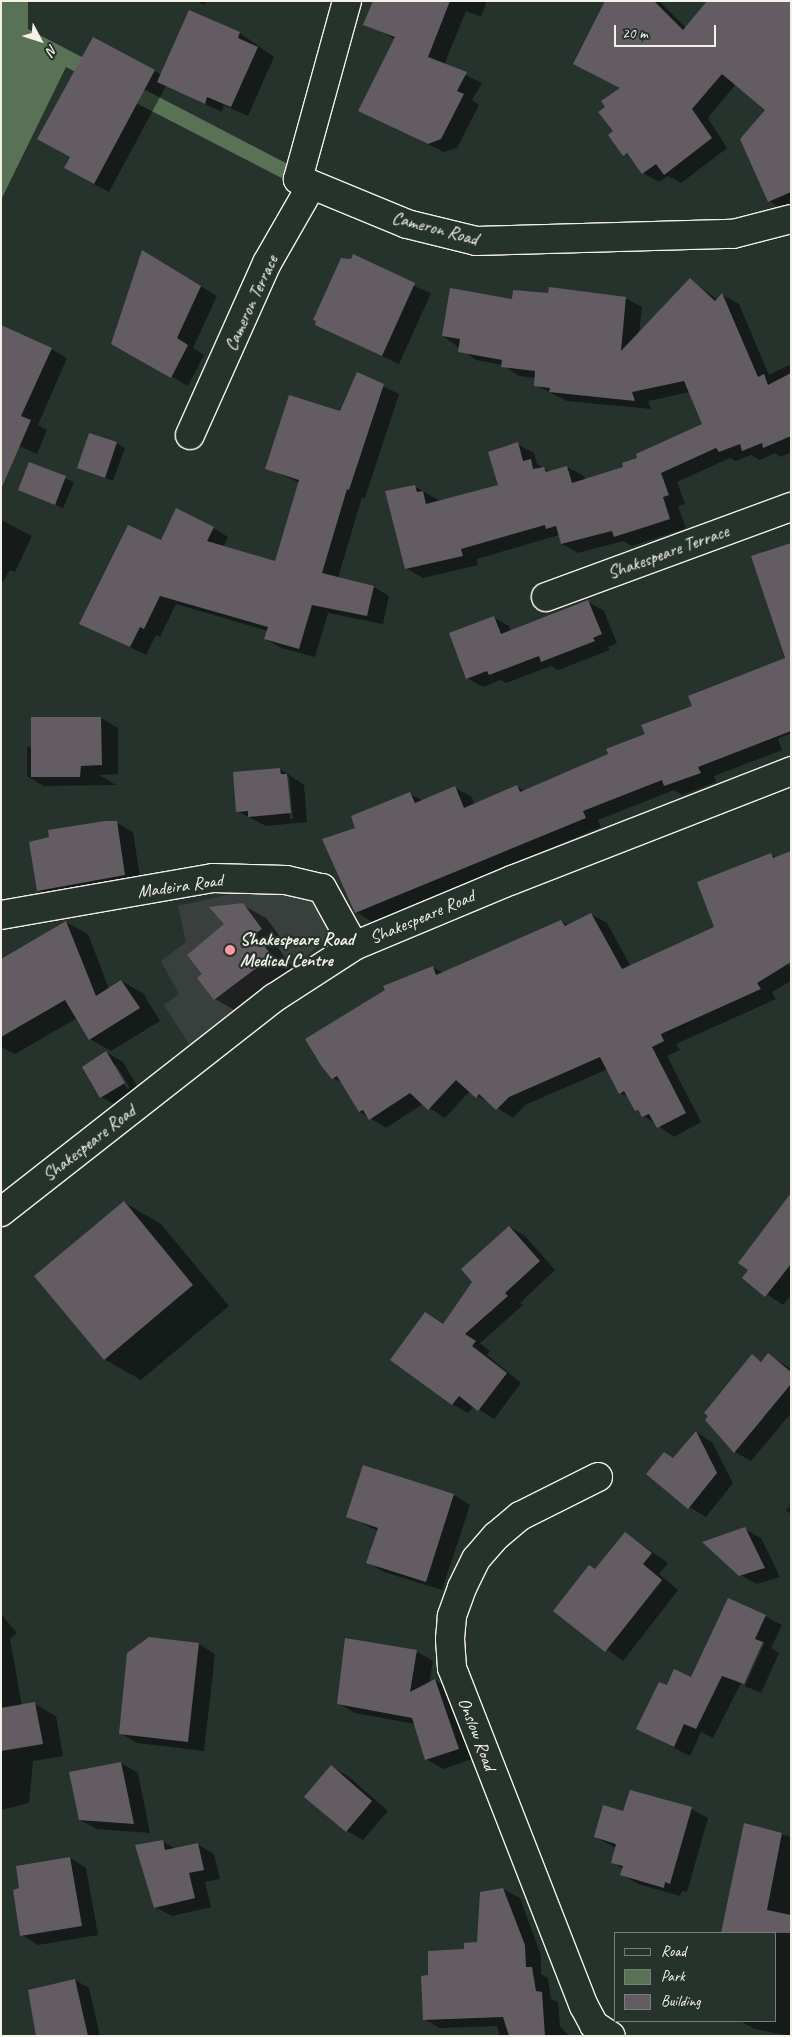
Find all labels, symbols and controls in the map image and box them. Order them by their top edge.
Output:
north arrow [15,15,65,65]
scale bar [617,15,720,47]
text: 20 m [622,24,648,43]
text: N [43,41,61,59]
street label: Cameron Road [390,206,480,250]
street label: Cameron Terrace [219,252,283,354]
street label: Shakespeare Terrace [605,520,731,584]
street label: Madeira Road [136,869,224,903]
street label: Shakespeare Road [367,885,477,949]
place label: Shakespeare Road Medical Centre [240,929,353,972]
marker: Shakespeare Road Medical Centre [224,944,236,956]
street label: Shakespeare Road [39,1100,139,1186]
street label: Onslow Road [453,1695,501,1773]
legend [614,1932,777,2022]
text: Road [661,1942,686,1961]
text: Park [661,1967,685,1986]
text: Building [661,1992,700,2011]

